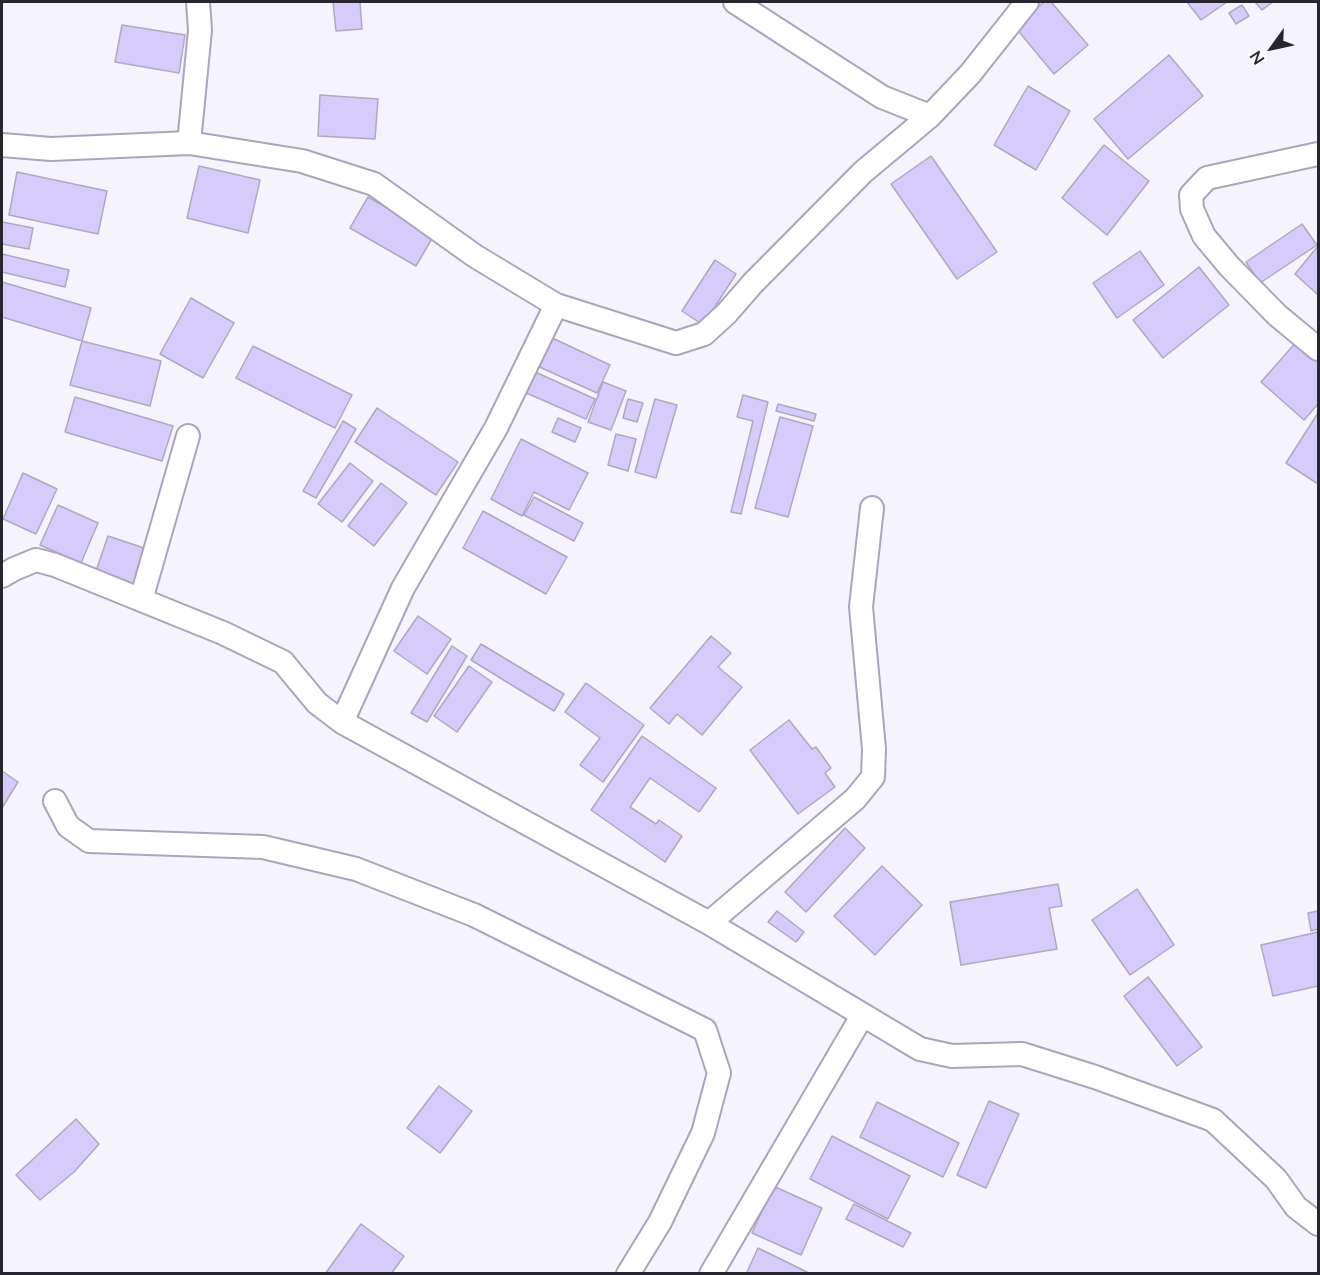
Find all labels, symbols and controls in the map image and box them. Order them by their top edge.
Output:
north arrow [1242,18,1302,78]
text: N [1245,48,1268,68]

